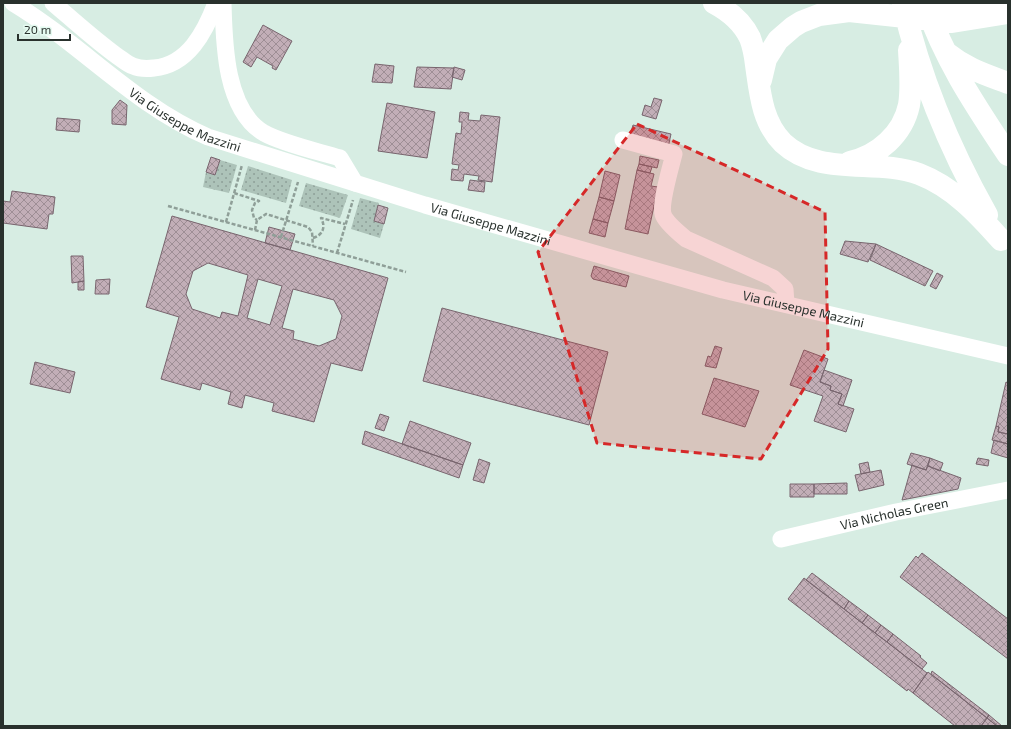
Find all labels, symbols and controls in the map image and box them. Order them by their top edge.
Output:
scale bar [18,16,70,42]
text: 20 m [24,22,51,36]
street label: Via Giuseppe Mazzini [126,84,243,155]
street label: Via Giuseppe Mazzini [429,199,553,249]
street label: Via Giuseppe Mazzini [741,287,866,330]
street label: Via Nicholas Green [838,494,950,533]

